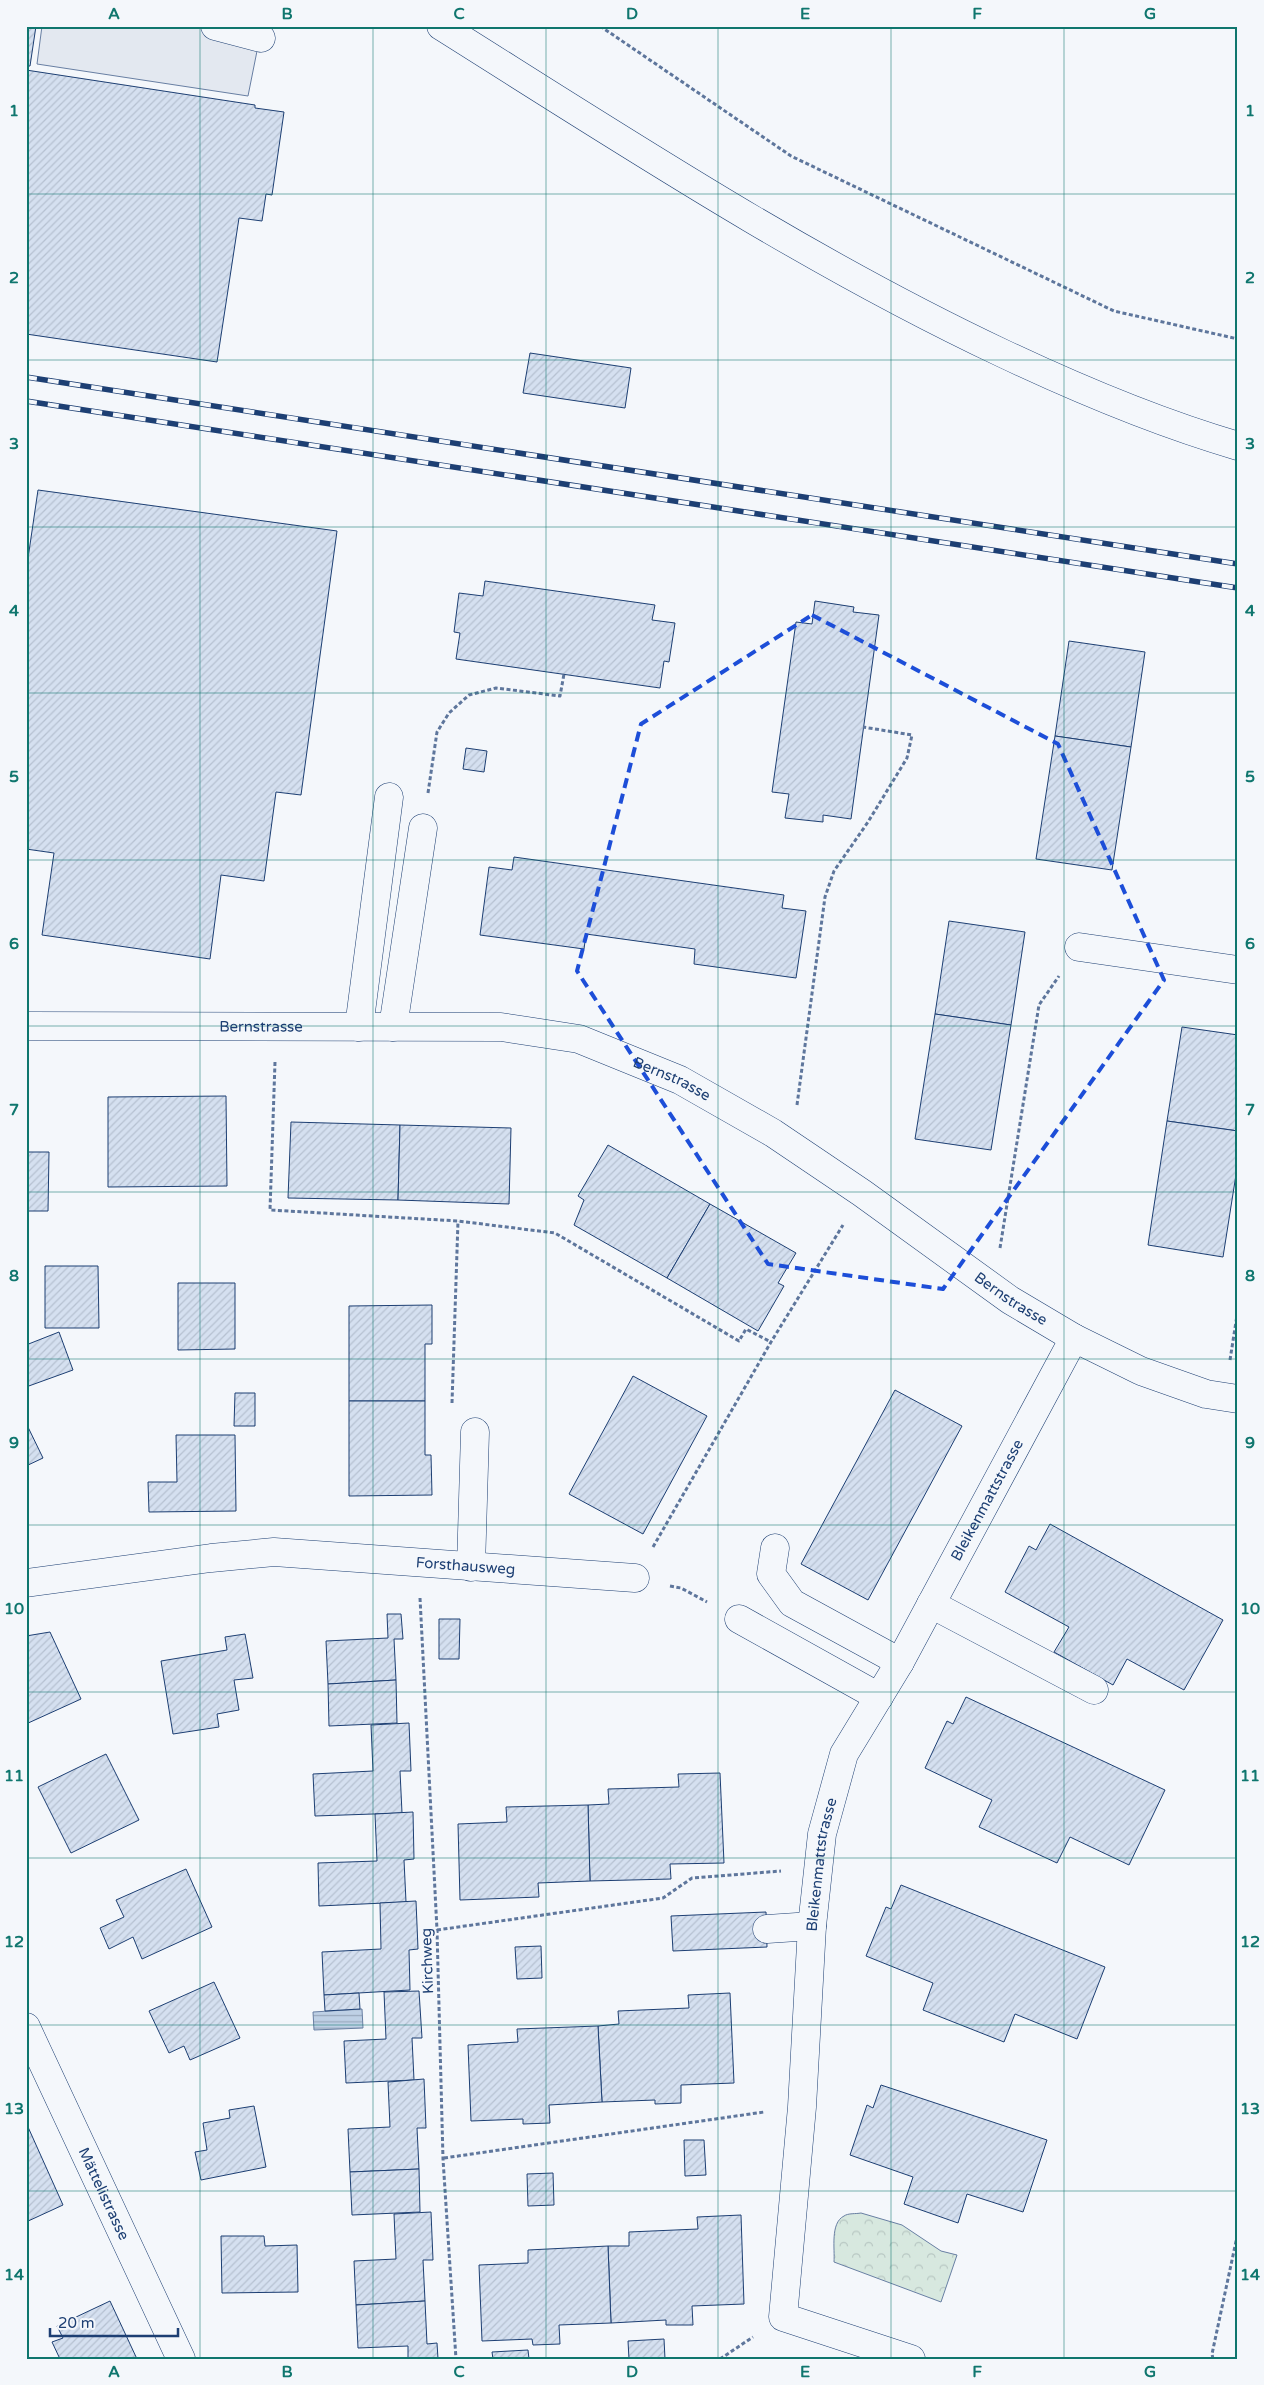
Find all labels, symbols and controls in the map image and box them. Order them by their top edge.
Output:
text: A [108,4,120,24]
text: B [281,4,293,24]
text: C [453,4,465,24]
text: D [626,4,638,24]
text: E [800,4,810,24]
text: F [972,4,982,24]
text: G [1144,4,1156,24]
text: 1 [9,101,19,121]
text: 1 [1245,101,1255,121]
text: 2 [9,268,19,288]
text: 2 [1245,268,1255,288]
text: 3 [9,434,19,454]
text: 3 [1245,434,1255,454]
text: 4 [9,601,19,621]
text: 4 [1245,601,1255,621]
text: 5 [9,767,19,787]
text: 5 [1245,767,1255,787]
text: 6 [9,934,19,954]
text: 6 [1245,934,1255,954]
street label: Bernstrasse [219,1017,303,1036]
street label: Bernstrasse [631,1053,714,1105]
text: 7 [9,1100,19,1120]
text: 7 [1245,1100,1255,1120]
text: 8 [9,1266,19,1286]
text: 8 [1245,1266,1255,1286]
street label: Bernstrasse [971,1268,1051,1329]
text: 9 [9,1433,19,1453]
text: 9 [1245,1433,1255,1453]
street label: Bleikenmattstrasse [947,1436,1027,1564]
street label: Forsthausweg [415,1553,516,1578]
text: 10 [4,1599,24,1619]
text: 10 [1240,1599,1260,1619]
text: 11 [4,1766,24,1786]
text: 11 [1240,1766,1260,1786]
street label: Bleikenmattstrasse [803,1796,841,1932]
street label: Kirchweg [417,1928,437,1994]
text: 12 [4,1932,24,1952]
text: 12 [1240,1932,1260,1952]
text: 13 [4,2099,24,2119]
text: 13 [1240,2099,1260,2119]
street label: Mättelistrasse [75,2145,133,2243]
text: 14 [4,2265,24,2285]
text: 14 [1240,2265,1260,2285]
scale bar [50,2305,178,2337]
text: 20 m [58,2314,95,2332]
text: A [108,2362,120,2382]
text: B [281,2362,293,2382]
text: C [453,2362,465,2382]
text: D [626,2362,638,2382]
text: E [800,2362,810,2382]
text: F [972,2362,982,2382]
text: G [1144,2362,1156,2382]

